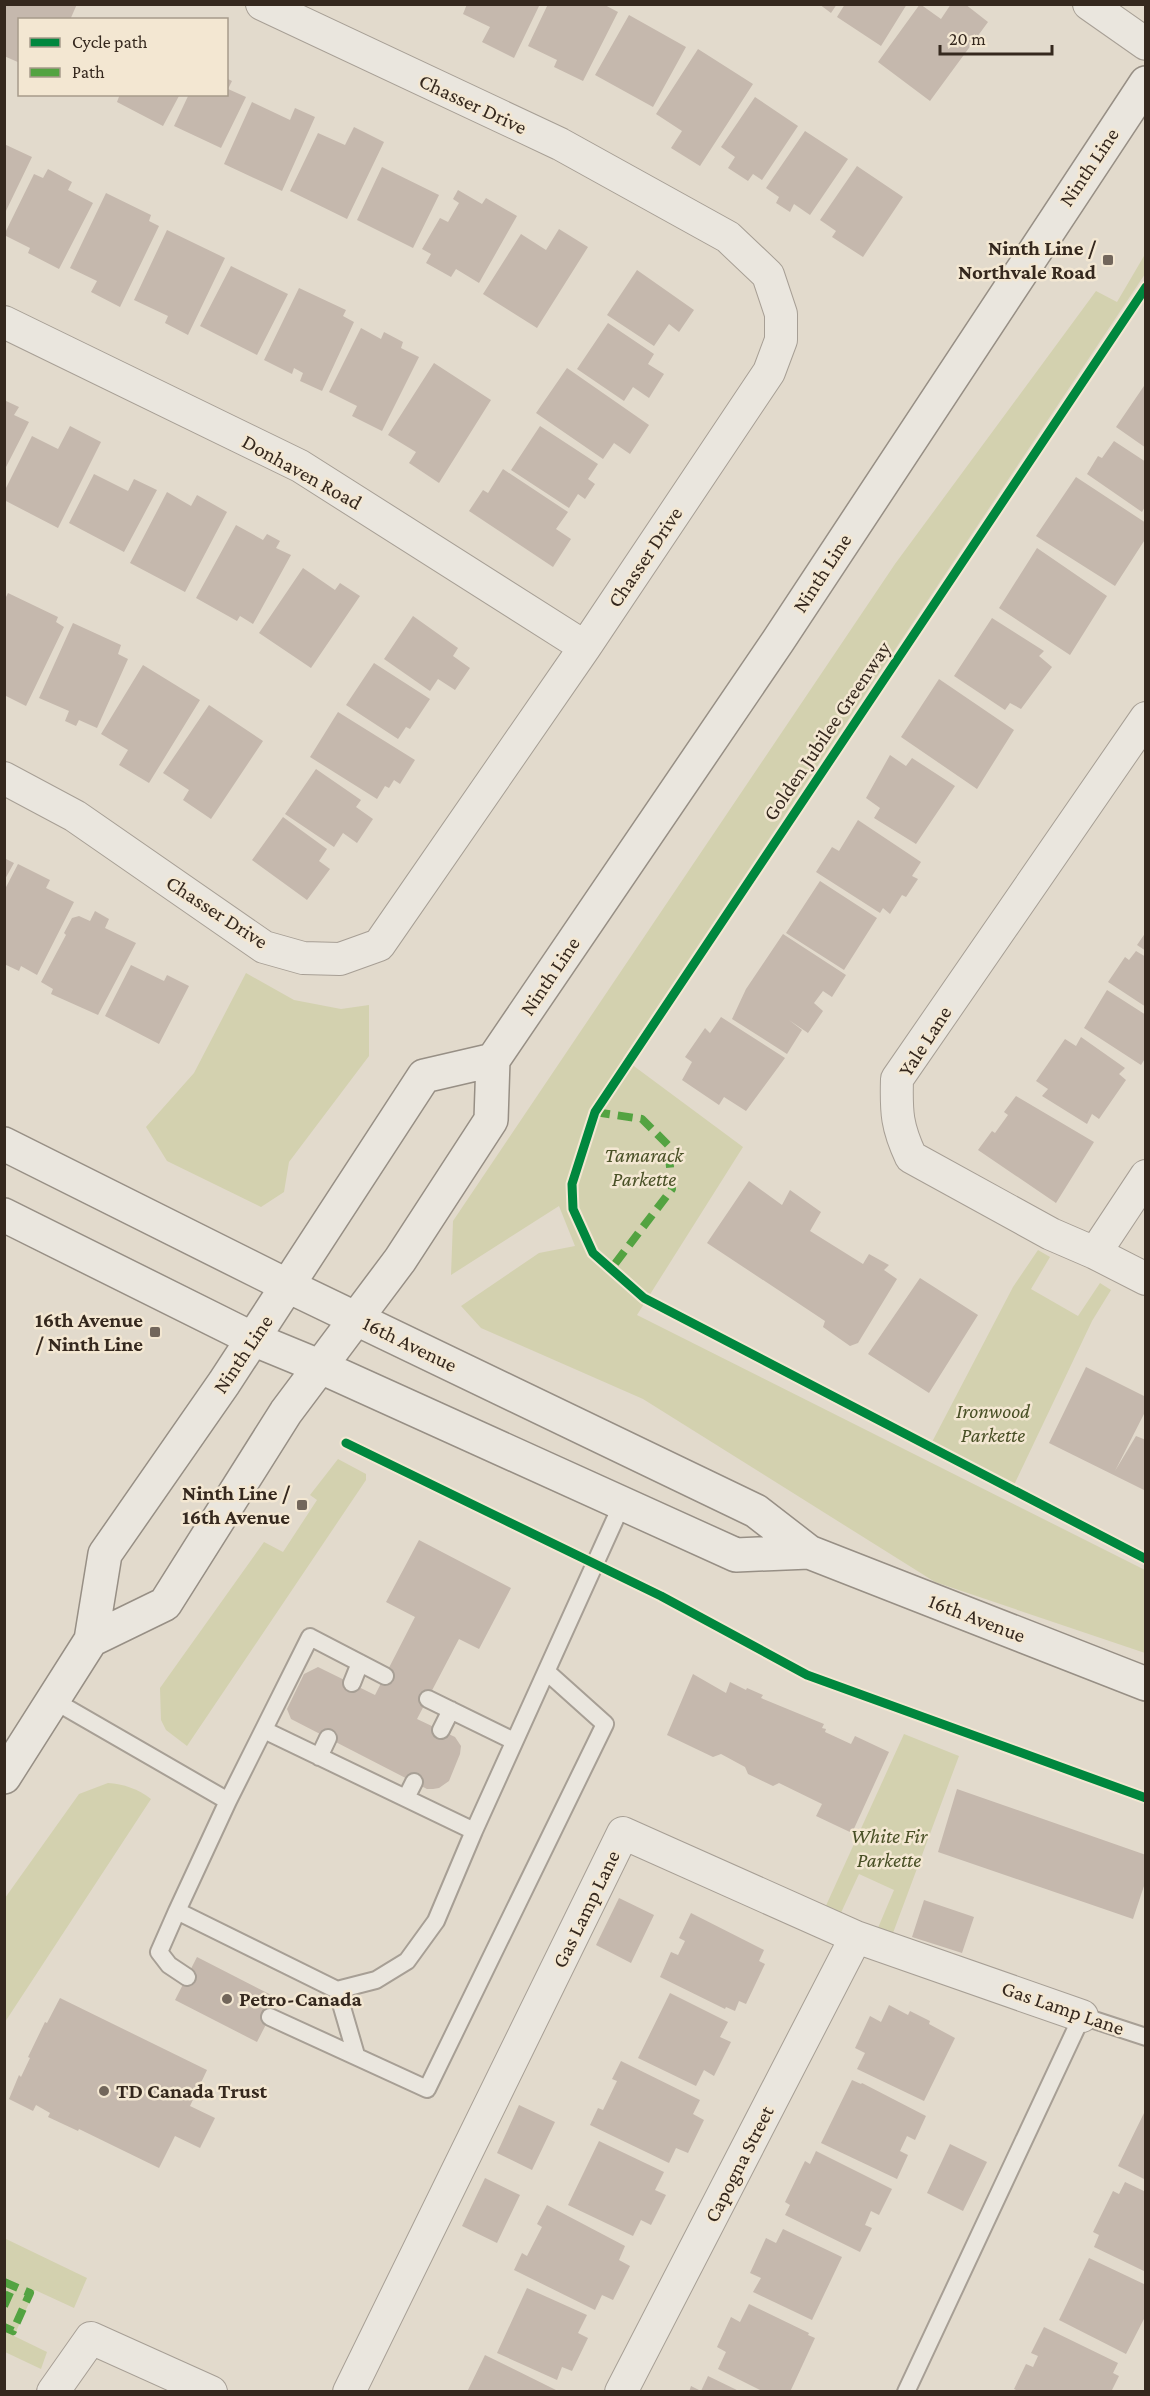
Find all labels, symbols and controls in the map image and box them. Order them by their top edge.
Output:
legend [18,18,228,96]
scale bar [940,18,1052,56]
text: 20 m [949,29,986,49]
text: Cycle path [72,32,148,52]
text: Path [72,62,105,82]
street label: Chasser Drive [415,69,531,139]
street label: Ninth Line [1054,123,1124,211]
place label: Ninth Line / Northvale Road [958,236,1097,284]
marker: Ninth Line / Northvale Road [1101,253,1115,267]
street label: Donhaven Road [238,429,366,515]
street label: Chasser Drive [603,502,687,612]
street label: Ninth Line [788,529,856,617]
street label: Golden Jubilee Greenway [758,637,896,825]
street label: Chasser Drive [162,870,272,954]
street label: Ninth Line [515,932,585,1020]
street label: Yale Lane [893,1001,957,1081]
park label: Tamarack Parkette [605,1143,684,1191]
place label: 16th Avenue / Ninth Line [35,1308,143,1356]
street label: Ninth Line [208,1310,278,1398]
street label: 16th Avenue [359,1311,461,1377]
marker: 16th Avenue / Ninth Line [148,1325,162,1339]
park label: Ironwood Parkette [956,1399,1031,1447]
place label: Ninth Line / 16th Avenue [182,1481,290,1529]
marker: Ninth Line / 16th Avenue [295,1498,309,1512]
street label: 16th Avenue [925,1589,1029,1647]
park label: White Fir Parkette [851,1824,928,1872]
street label: Gas Lamp Lane [547,1846,625,1972]
street label: Gas Lamp Lane [999,1976,1127,2040]
place label: Petro-Canada [239,1987,362,2011]
marker: Petro-Canada [220,1992,234,2006]
place label: TD Canada Trust [116,2079,267,2103]
marker: TD Canada Trust [97,2084,111,2098]
street label: Capogna Street [699,2101,779,2226]

